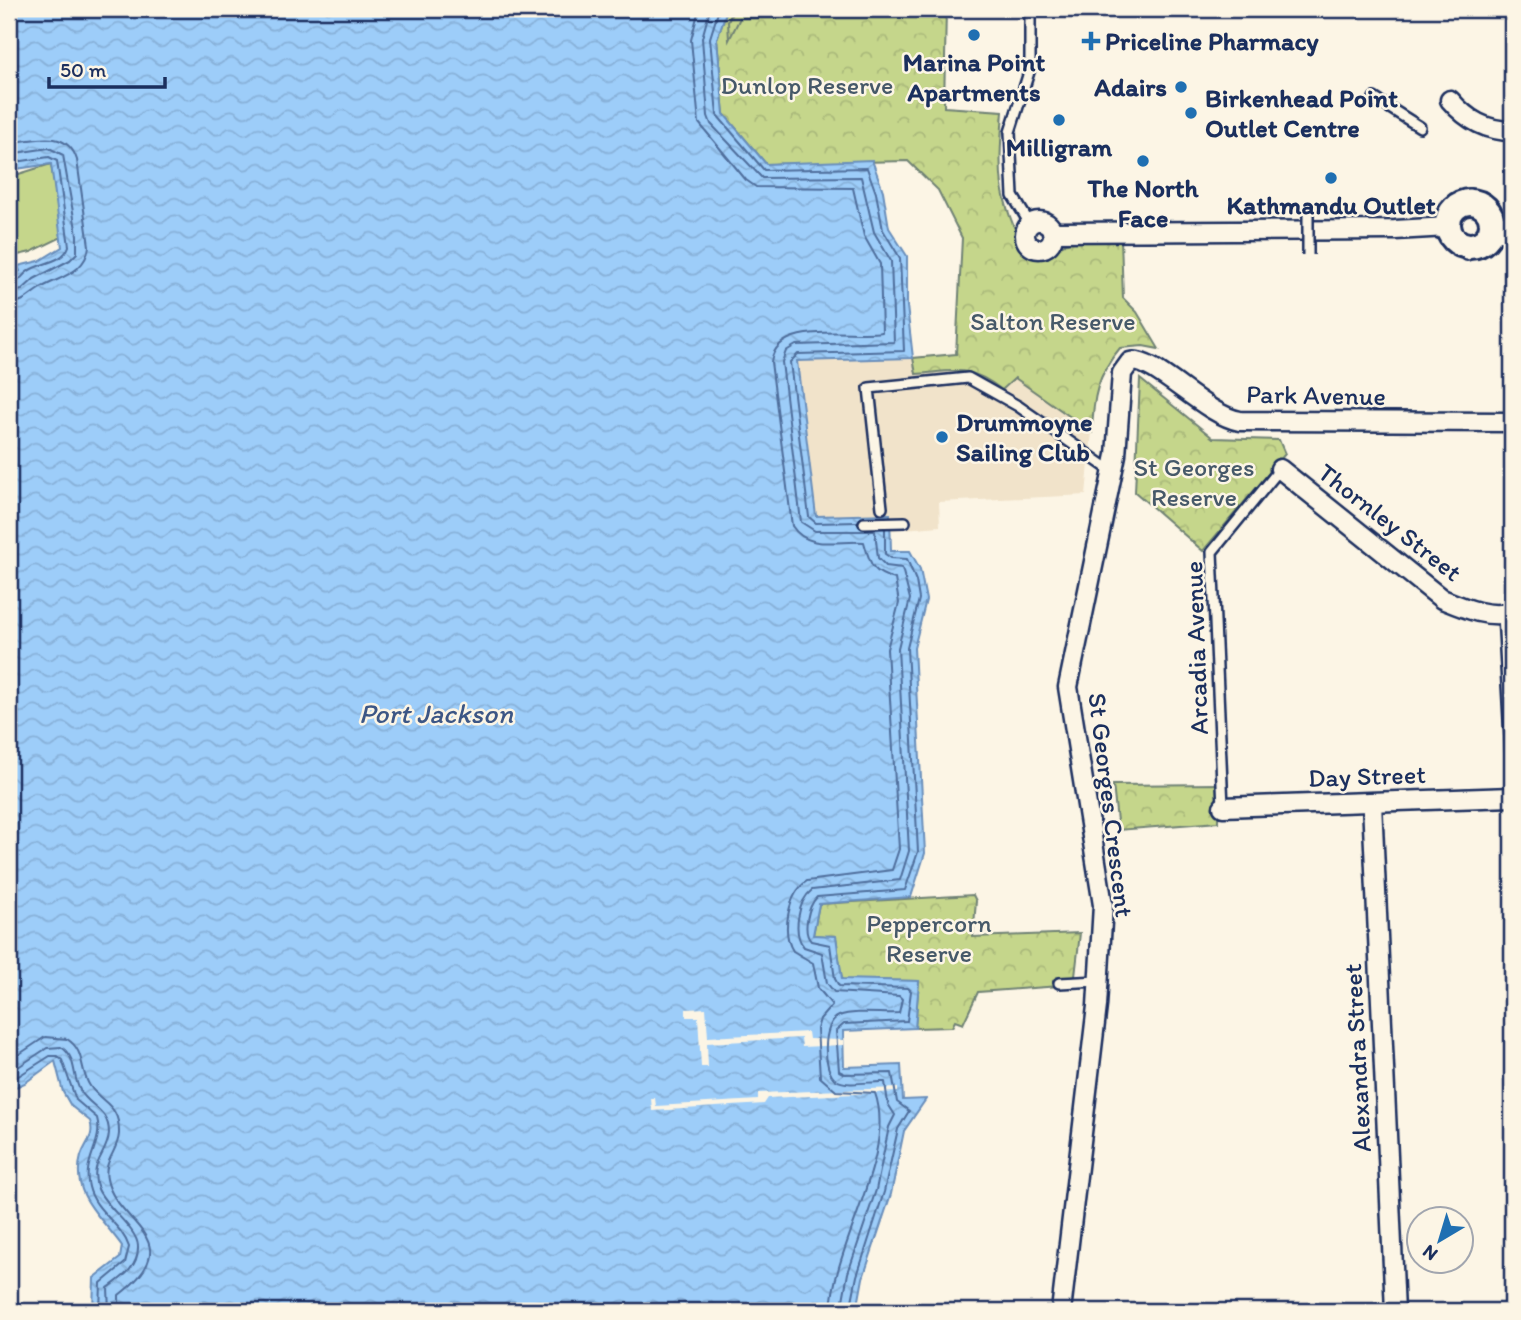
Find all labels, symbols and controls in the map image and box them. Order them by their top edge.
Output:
place label: Priceline Pharmacy [1105,25,1319,57]
marker: Marina Point Apartments [966,27,982,43]
marker: Priceline Pharmacy [1083,33,1099,49]
scale bar [49,46,164,90]
place label: Marina Point Apartments [903,46,1046,108]
text: 50 m [60,57,107,82]
park label: Dunlop Reserve [721,69,893,101]
place label: Adairs [1093,71,1167,103]
marker: Adairs [1173,79,1189,95]
place label: Birkenhead Point Outlet Centre [1205,82,1398,144]
marker: Birkenhead Point Outlet Centre [1183,105,1199,121]
marker: Milligram [1051,112,1067,128]
place label: Milligram [1006,131,1113,163]
marker: The North Face [1135,153,1151,169]
marker: Kathmandu Outlet [1323,170,1339,186]
place label: The North Face [1086,172,1200,234]
place label: Kathmandu Outlet [1226,189,1436,221]
park label: Salton Reserve [970,305,1136,337]
street label: Park Avenue [1246,378,1386,412]
place label: Drummoyne Sailing Club [956,406,1093,468]
marker: Drummoyne Sailing Club [934,429,950,445]
park label: St Georges Reserve [1133,451,1255,513]
street label: Thornley Street [1312,456,1468,588]
street label: Arcadia Avenue [1177,561,1215,735]
street label: St Georges Crescent [1081,691,1141,919]
water label: Port Jackson [359,696,514,730]
street label: Day Street [1308,758,1427,794]
park label: Peppercorn Reserve [866,907,992,969]
street label: Alexandra Street [1336,963,1378,1153]
north arrow [1406,1204,1476,1274]
text: N [1418,1240,1442,1266]

